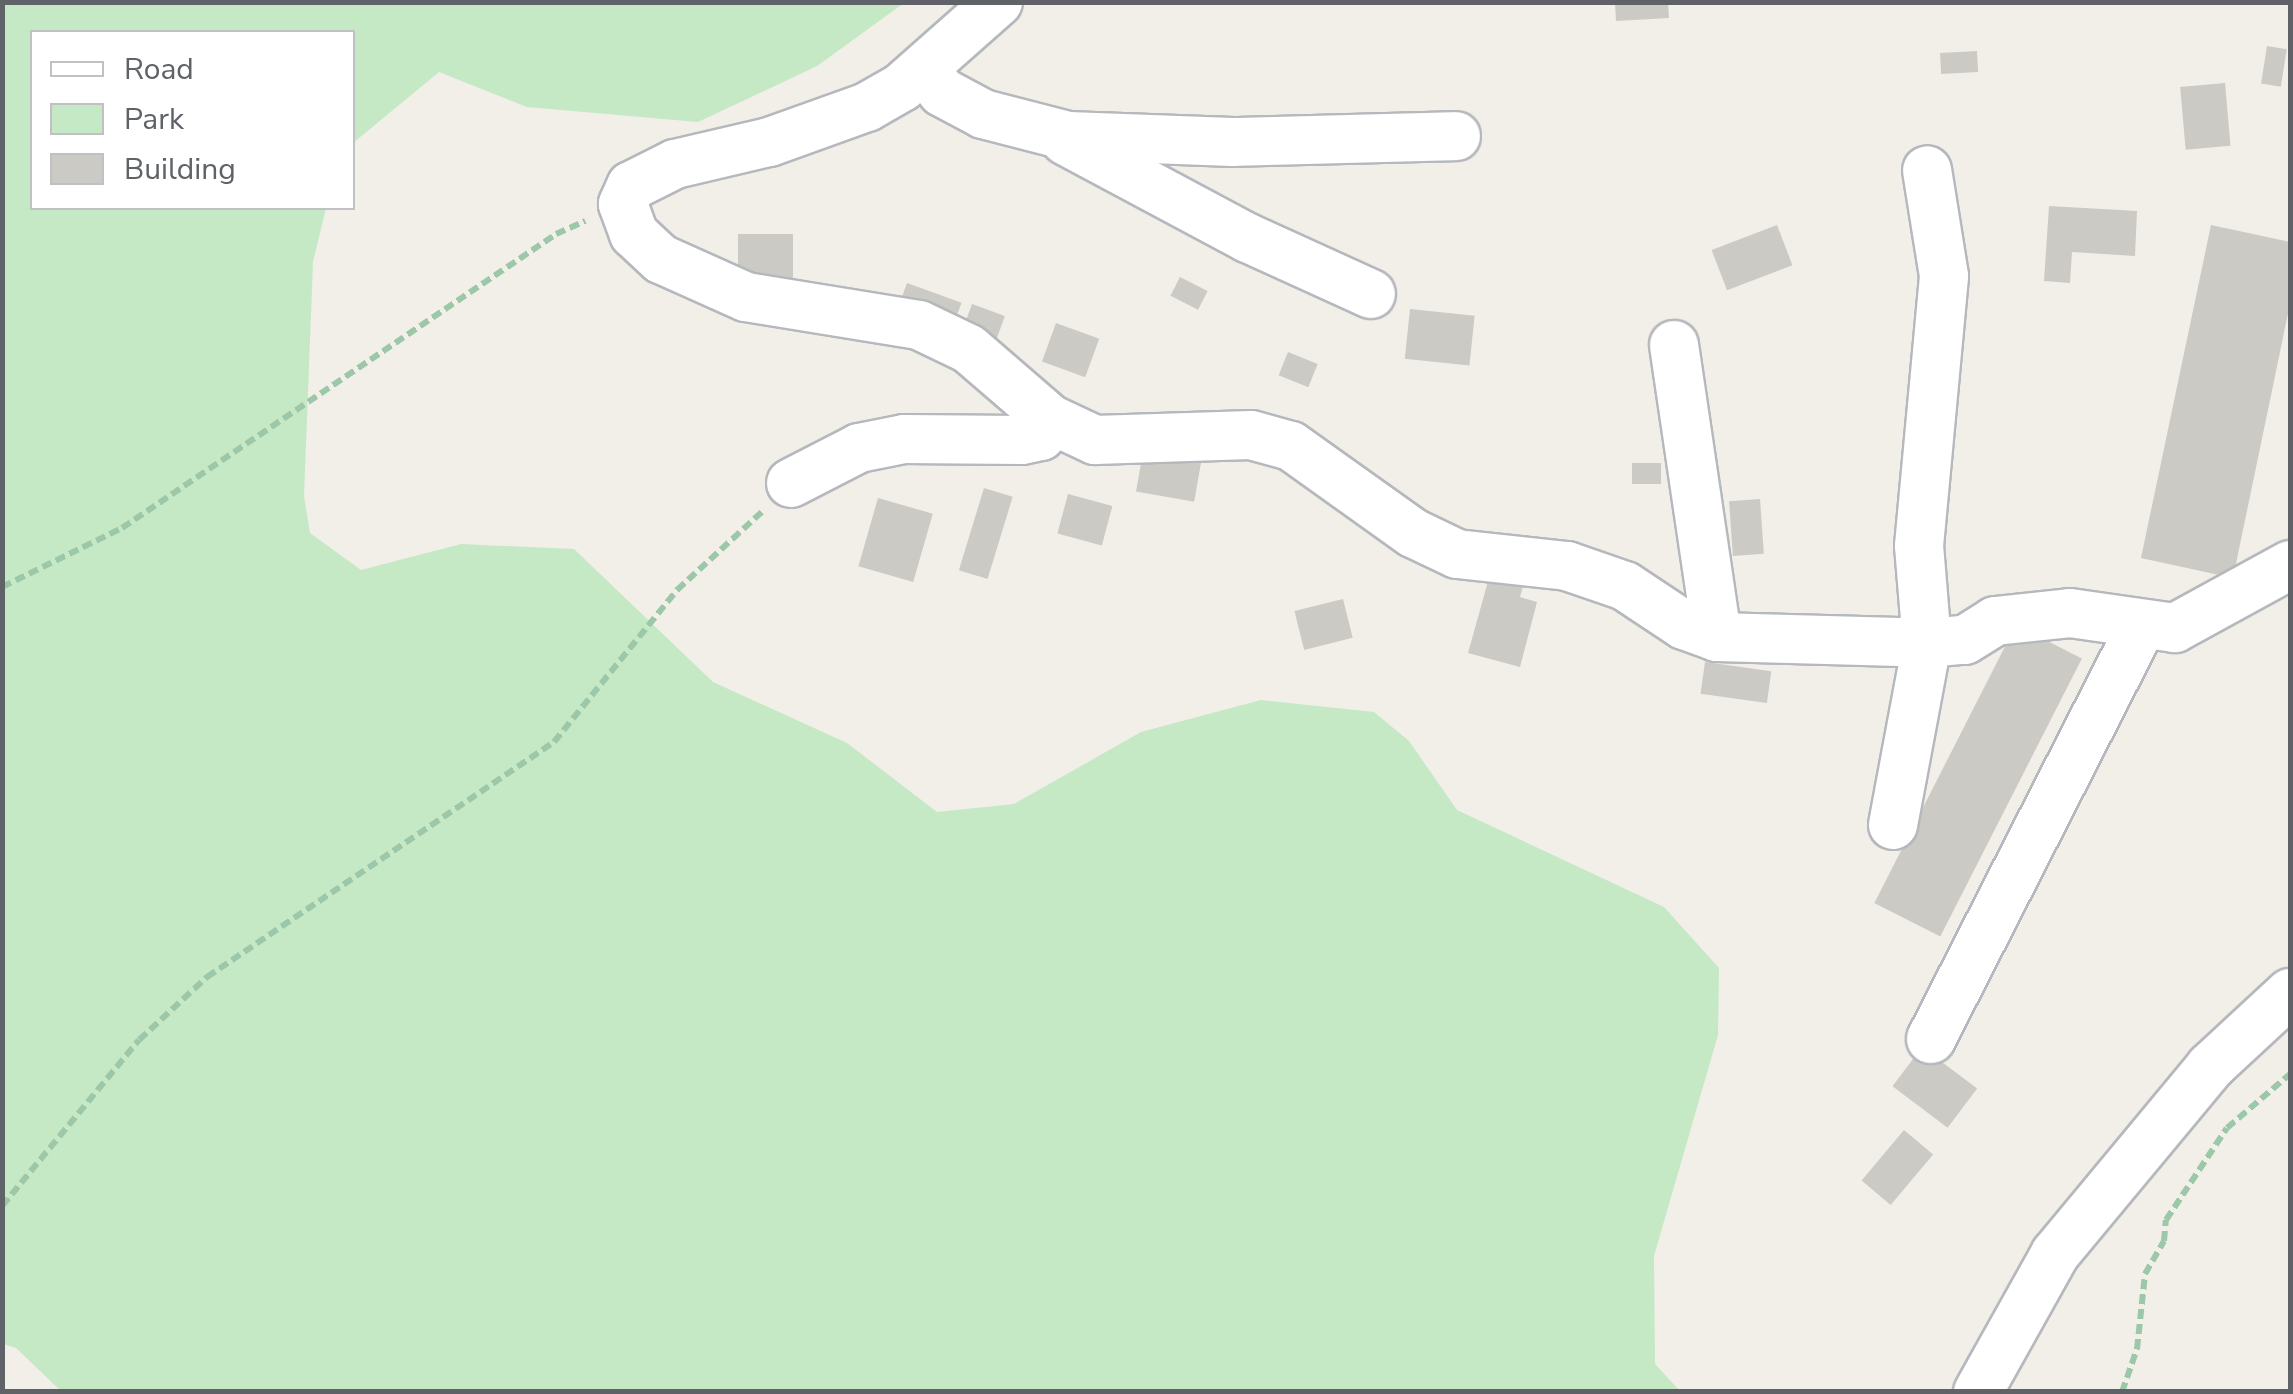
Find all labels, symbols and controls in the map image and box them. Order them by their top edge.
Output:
legend [30,30,355,210]
text: Road [124,49,194,90]
text: Park [124,99,184,140]
text: Building [124,149,236,190]

